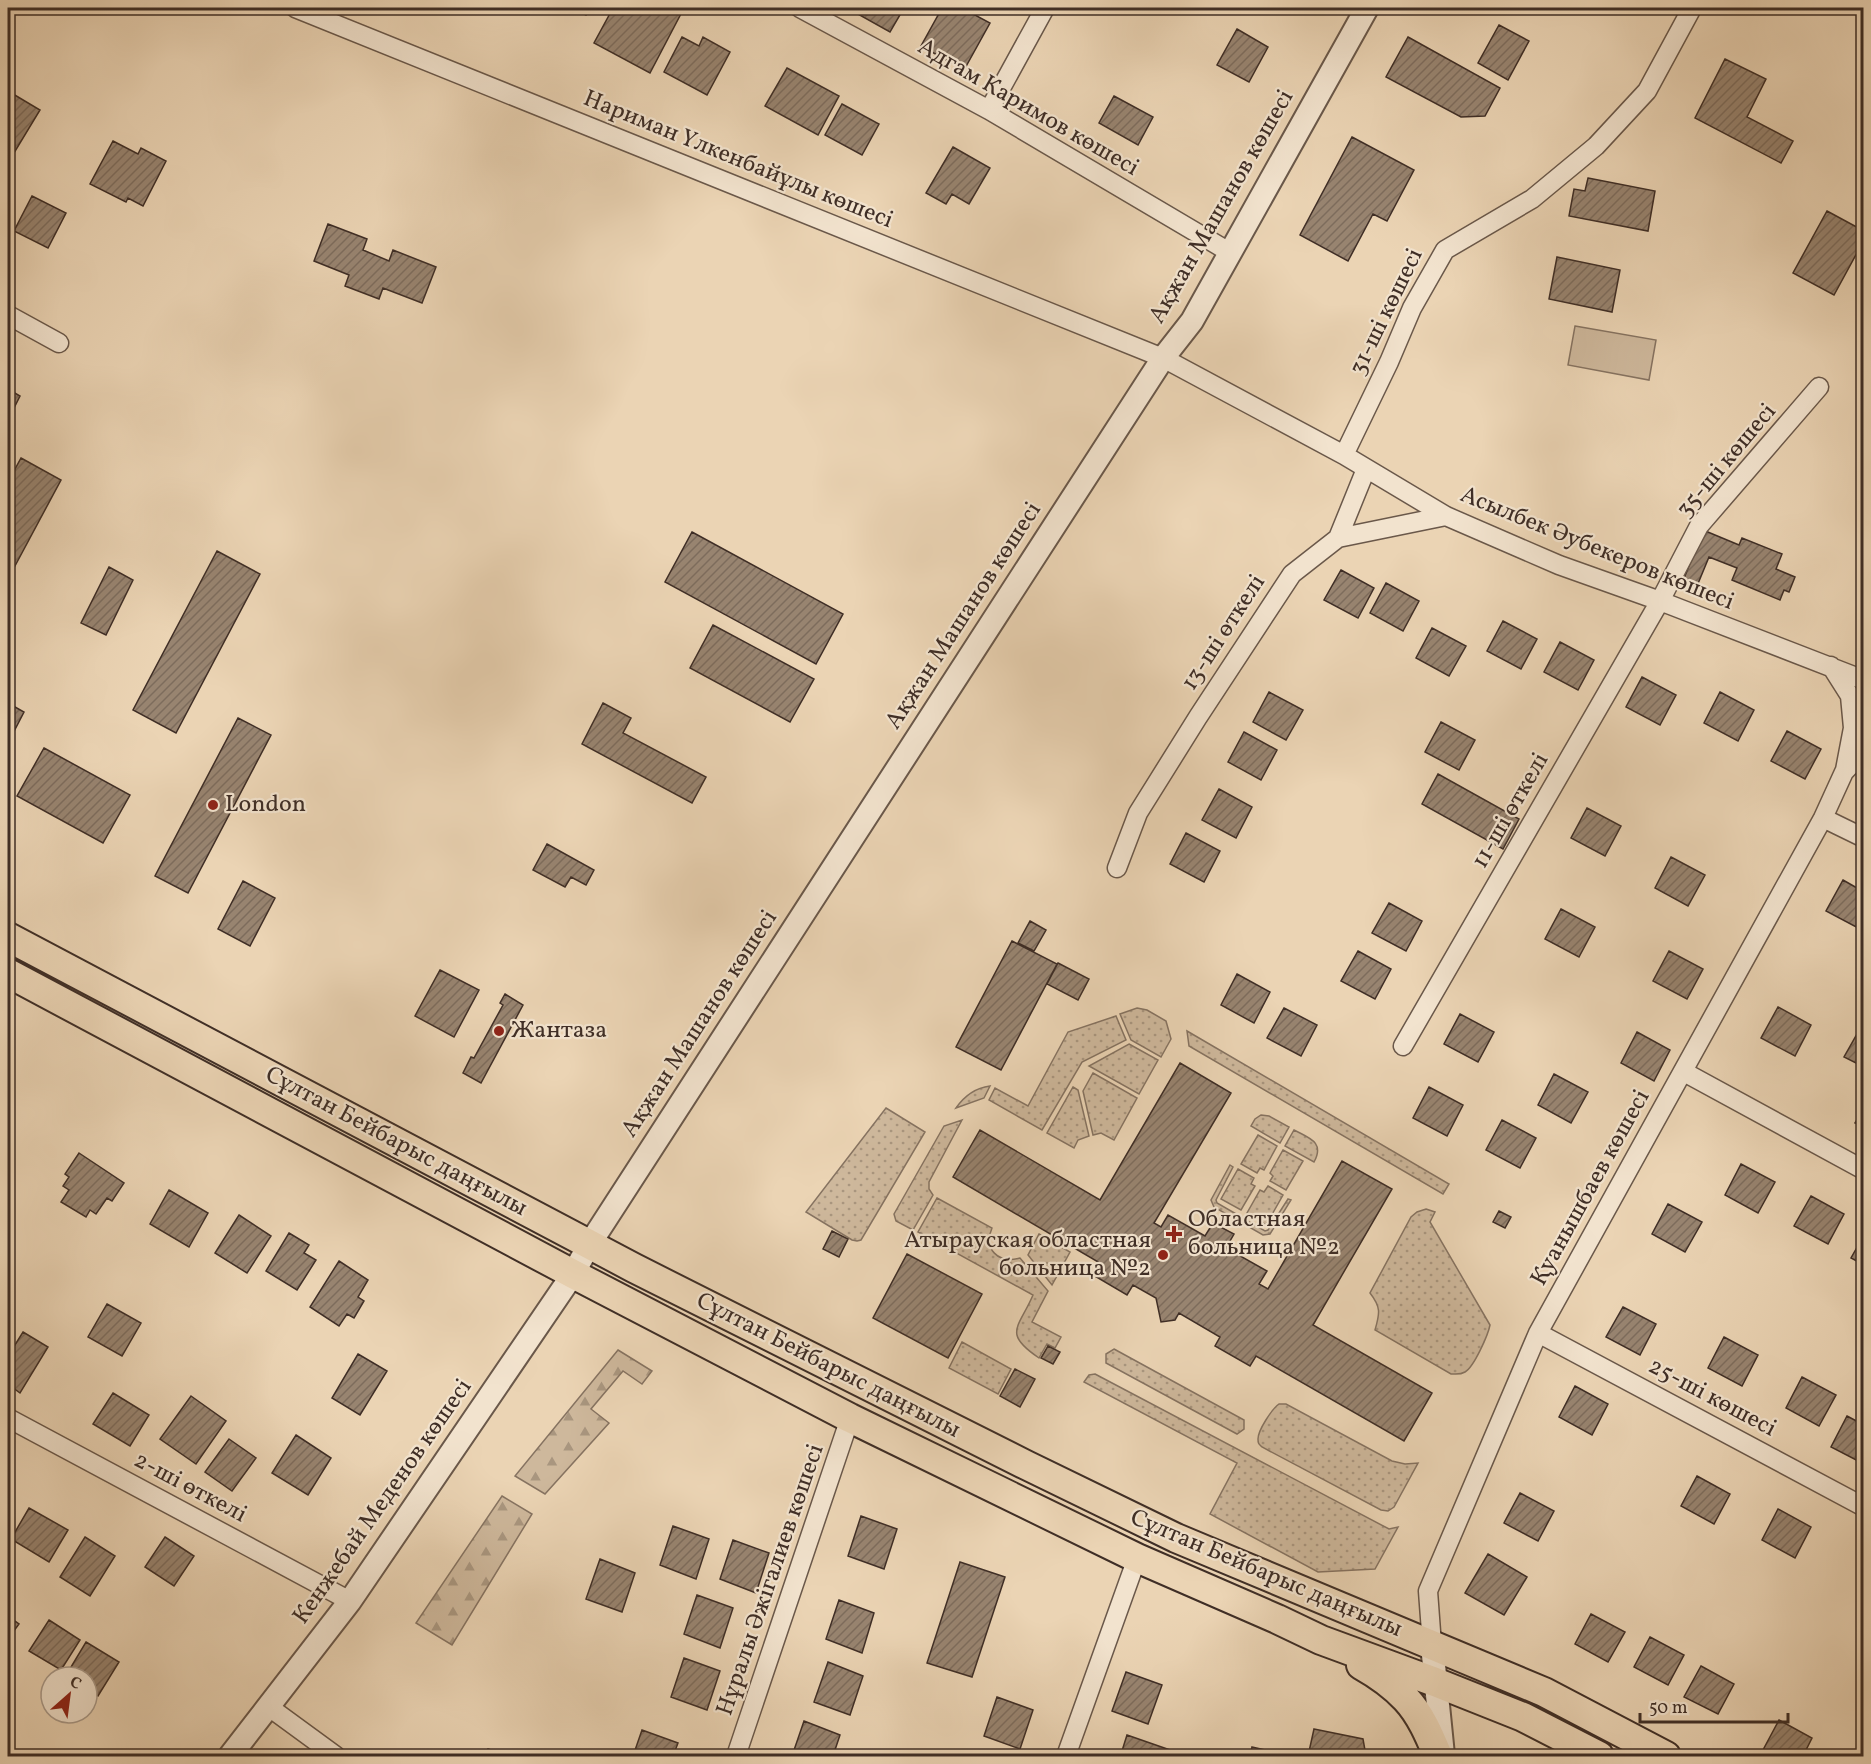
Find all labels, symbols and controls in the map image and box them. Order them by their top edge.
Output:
street label: Адгам Каримов көшесі [911,31,1145,185]
street label: Нариман Үлкенбайұлы көшесі [578,82,898,238]
street label: Ақжан Машанов көшесі [1141,84,1303,330]
street label: 31-ші көшесі [1342,243,1432,381]
street label: 35-ші көшесі [1669,396,1785,526]
street label: Асылбек Әубекеров көшесі [1455,478,1739,620]
street label: Ақжан Машанов көшесі [878,496,1050,736]
street label: 13-ші өткелі [1174,568,1274,698]
street label: 11-ші өткелі [1464,747,1558,875]
place label: London [225,788,306,822]
marker: London [206,798,220,812]
street label: Ақжан Машанов көшесі [614,904,786,1144]
place label: Жантаза [511,1014,607,1048]
marker: Жантаза [492,1024,506,1038]
street label: Сұлтан Бейбарыс даңғылы [259,1058,533,1226]
street label: Қуанышбаев көшесі [1523,1084,1659,1292]
place label: Областная больница №2 [1188,1203,1340,1265]
place label: Атырауская областная больница №2 [904,1224,1151,1286]
marker: Областная больница №2 [1165,1225,1183,1243]
marker: Атырауская областная больница №2 [1156,1248,1170,1262]
street label: Сұлтан Бейбарыс даңғылы [690,1284,966,1448]
street label: 25-ші көшесі [1642,1350,1782,1446]
street label: Кенжебай Меденов көшесі [285,1372,481,1632]
street label: Нұралы Әжiгалиев көшесi [709,1440,833,1720]
street label: 2-ші өткелі [127,1444,253,1532]
street label: Сұлтан Бейбарыс даңғылы [1125,1501,1407,1647]
north arrow [39,1665,99,1725]
text: С [65,1671,85,1696]
scale bar [1640,1686,1788,1724]
text: 50 m [1649,1696,1688,1721]

